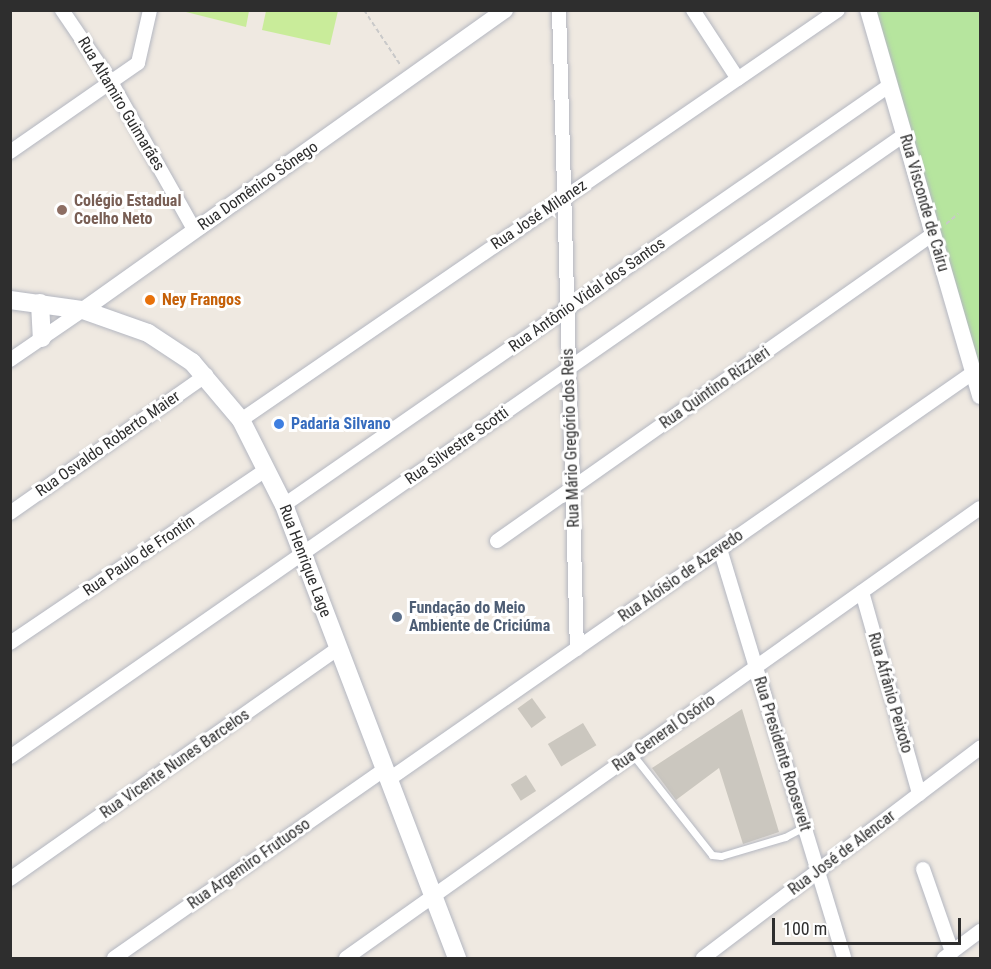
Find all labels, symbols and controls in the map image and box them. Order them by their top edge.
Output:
street label: Rua Altamiro Guimarães [73,34,169,174]
street label: Rua Visconde de Cairu [895,132,953,274]
street label: Rua Domênico Sônego [194,137,322,235]
street label: Rua José Milanez [488,176,590,254]
place label: Colégio Estadual Coelho Neto [74,191,181,229]
marker: Colégio Estadual Coelho Neto [55,203,69,217]
street label: Rua Antônio Vidal dos Santos [505,234,669,356]
place label: Ney Frangos [162,290,241,310]
marker: Ney Frangos [143,293,157,307]
street label: Rua Quintino Rizzieri [656,343,774,433]
street label: Rua Mário Gregório dos Reis [558,348,584,528]
street label: Rua Osvaldo Roberto Maier [32,387,184,501]
street label: Rua Silvestre Scotti [401,403,513,489]
place label: Padaria Silvano [291,414,391,434]
marker: Padaria Silvano [272,417,286,431]
street label: Rua Henrique Lage [275,502,335,620]
street label: Rua Paulo de Frontin [80,512,198,600]
street label: Rua Aloísio de Azevedo [615,526,747,626]
place label: Fundação do Meio Ambiente de Criciúma [409,598,550,636]
marker: Fundação do Meio Ambiente de Criciúma [390,610,404,624]
street label: Rua Afrânio Peixoto [864,630,916,756]
street label: Rua Presidente Roosevelt [749,674,815,834]
street label: Rua General Osório [609,690,719,776]
street label: Rua Vicente Nunes Barcelos [97,705,253,823]
street label: Rua José de Alencar [785,807,899,899]
street label: Rua Argemiro Frutuoso [184,815,314,913]
scale bar [775,906,964,944]
text: 100 m [783,918,827,939]

